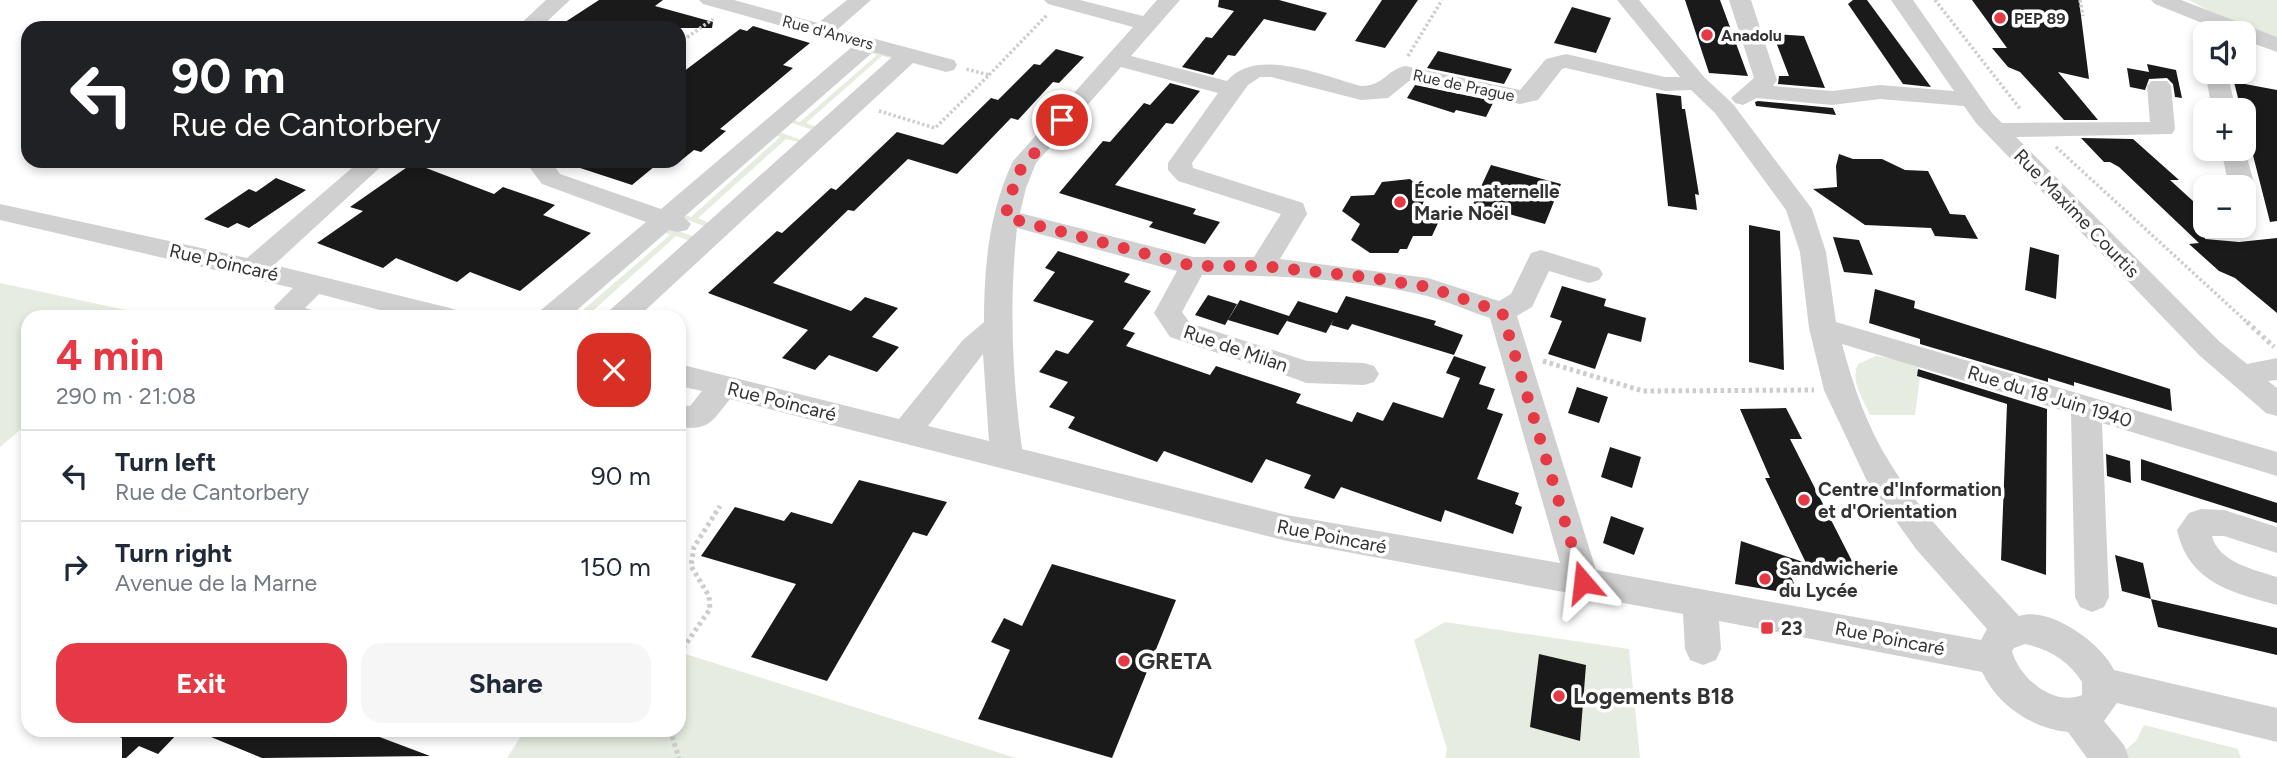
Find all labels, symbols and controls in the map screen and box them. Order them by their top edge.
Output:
place label: PEP 89 [2014,9,2066,28]
marker: PEP 89 [1992,10,2008,26]
street label: Rue d'Anvers [780,11,876,54]
map controls [2193,21,2256,238]
button: sound [2193,21,2256,84]
place label: Anadolu [1721,26,1782,45]
marker: Anadolu [1699,27,1715,43]
text: 90 m [171,46,286,105]
icon: left [56,49,147,140]
street label: Rue de Prague [1411,65,1517,106]
pin [1032,90,1092,150]
button: + [2193,98,2256,161]
icon: arrive [1043,101,1081,139]
text: Rue de Cantorbery [171,106,441,144]
street label: Rue Maxime Courtis [2009,144,2144,283]
button: − [2193,175,2256,238]
place label: École maternelle Marie Noël [1414,180,1560,225]
marker: École maternelle Marie Noël [1392,194,1408,210]
street label: Rue Poincaré [167,239,281,286]
street label: Rue de Milan [1181,320,1291,377]
text: 4 min [56,330,164,381]
button: close [577,333,651,407]
street label: Rue du 18 Juin 1940 [1965,361,2135,432]
street label: Rue Poincaré [725,377,839,426]
text: 290 m · 21:08 [56,382,196,410]
text: Turn left [115,446,216,478]
icon: left [56,457,94,495]
text: 90 m [591,460,651,492]
text: Rue de Cantorbery [115,478,309,506]
place label: Centre d'Information et d'Orientation [1818,478,2002,523]
marker: Centre d'Information et d'Orientation [1796,492,1812,508]
street label: Rue Poincaré [1275,515,1389,558]
text: Turn right [115,537,232,569]
position arrow [1546,545,1620,619]
icon: right [56,548,94,586]
text: 150 m [580,551,651,583]
place label: Sandwicherie du Lycée [1779,557,1899,602]
text: Avenue de la Marne [115,569,317,597]
marker: Sandwicherie du Lycée [1757,571,1773,587]
place label: 23 [1781,617,1803,640]
street label: Rue Poincaré [1833,617,1947,660]
marker: 23 [1759,620,1775,636]
button: Exit [56,643,347,723]
button: Share [361,643,651,723]
place label: GRETA [1138,647,1212,675]
marker: GRETA [1116,653,1132,669]
place label: Logements B18 [1573,682,1734,710]
marker: Logements B18 [1551,688,1567,704]

